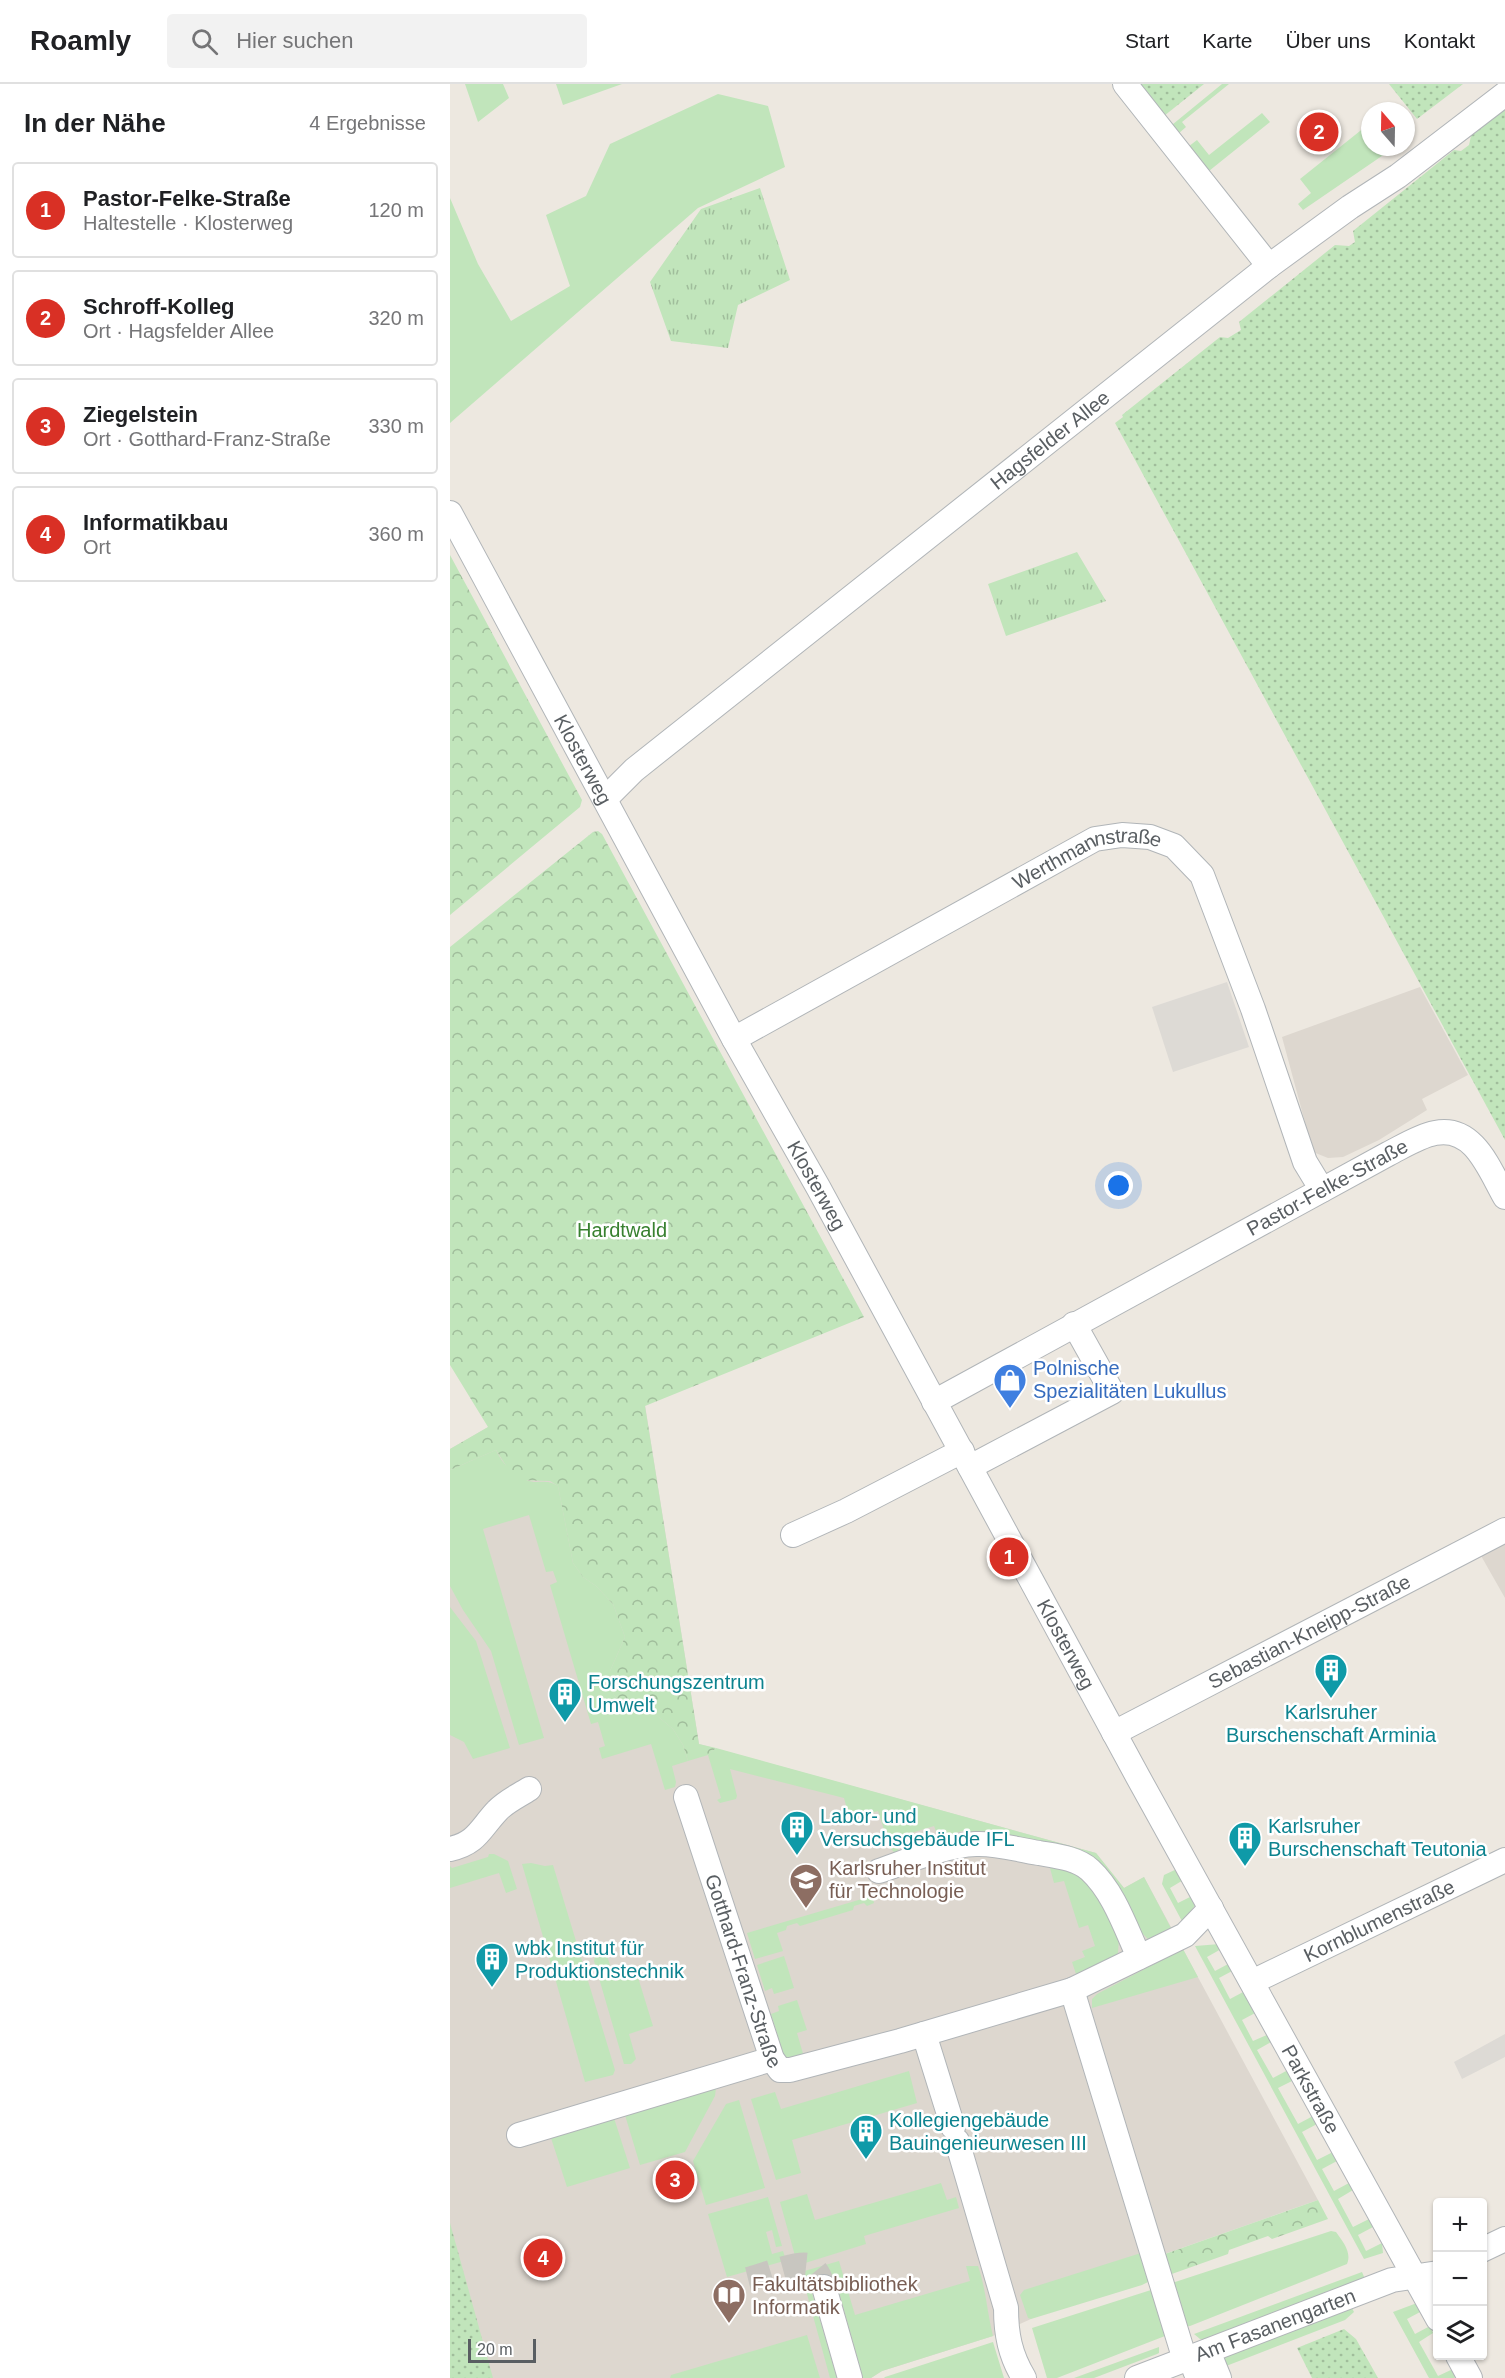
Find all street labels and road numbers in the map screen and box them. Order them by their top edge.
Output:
street label: Hagsfelder Allee [986,386,1114,494]
street label: Klosterweg [550,711,616,808]
street label: Werthmannstraße [1009,824,1165,893]
street label: Pastor-Felke-Straße [1243,1135,1411,1240]
street label: Klosterweg [783,1137,850,1234]
street label: Sebastian-Kneipp-Straße [1204,1570,1414,1693]
street label: Klosterweg [1033,1595,1099,1693]
street label: Gotthard-Franz-Straße [701,1871,786,2072]
street label: Kornblumenstraße [1300,1875,1458,1966]
street label: Parkstraße [1278,2041,1344,2137]
street label: Am Fasanengarten [1192,2284,1359,2366]

